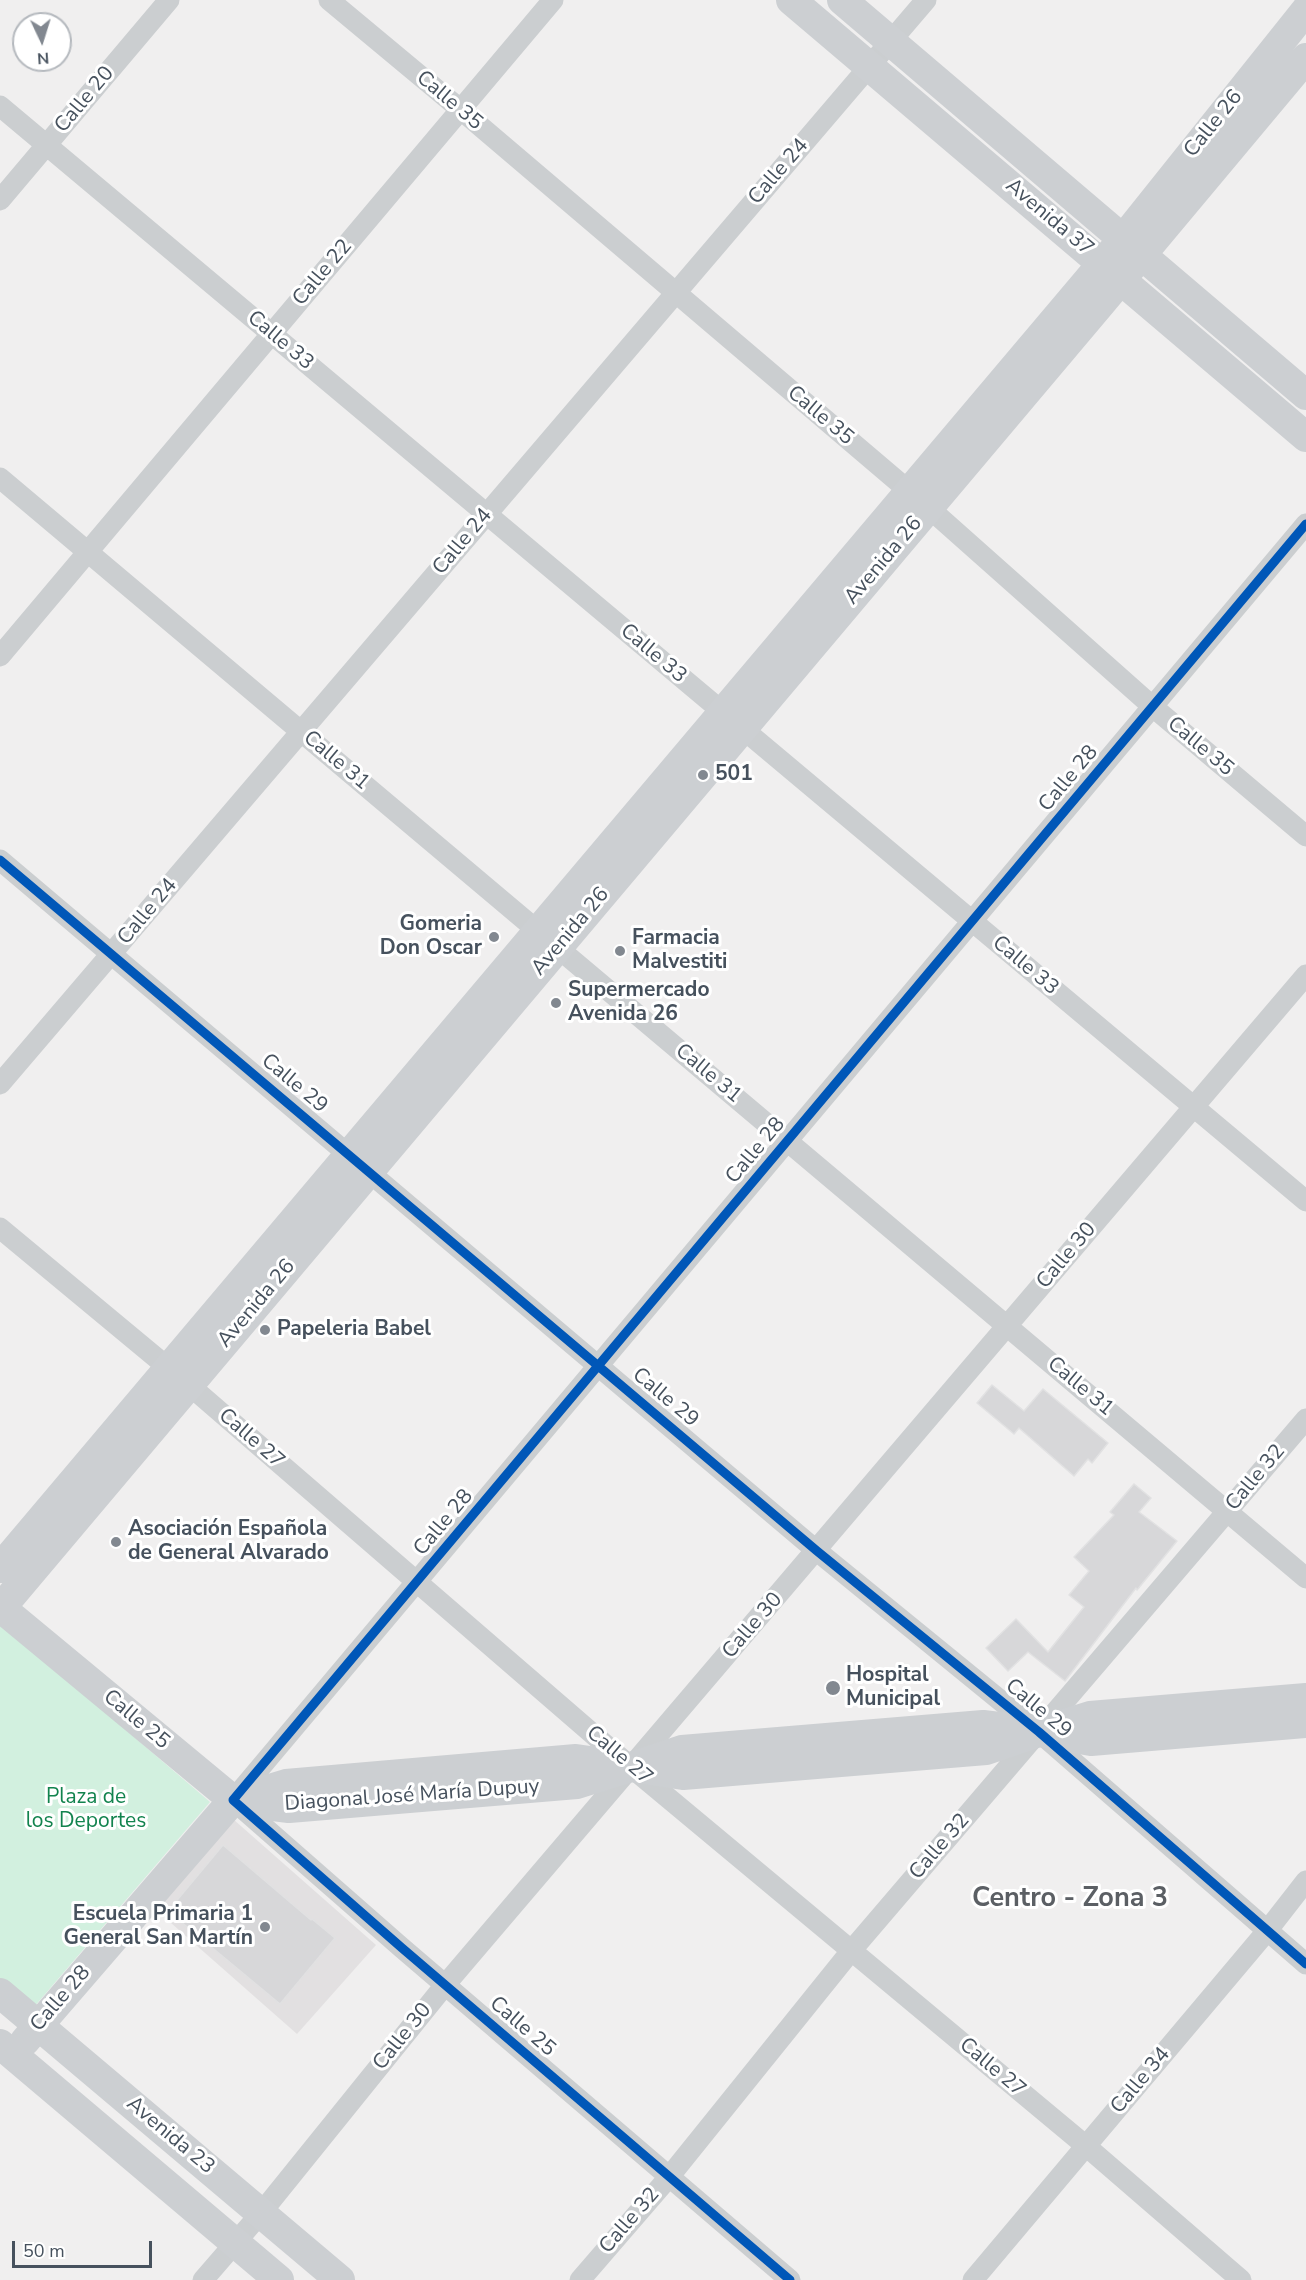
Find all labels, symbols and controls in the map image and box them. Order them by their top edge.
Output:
north arrow [12,12,72,72]
text: N [36,47,50,69]
street label: Calle 20 [50,62,120,138]
street label: Calle 35 [411,66,487,136]
street label: Calle 26 [1179,85,1249,163]
street label: Calle 24 [744,134,814,210]
street label: Avenida 37 [1000,174,1098,262]
street label: Calle 22 [288,235,358,311]
street label: Calle 33 [242,306,318,376]
street label: Calle 35 [782,381,858,451]
street label: Calle 24 [428,504,498,580]
street label: Avenida 26 [840,512,928,610]
street label: Calle 33 [615,619,691,689]
street label: Calle 35 [1162,712,1238,782]
street label: Calle 31 [298,726,374,796]
street label: Calle 28 [1034,741,1104,817]
place label: 501 [715,762,753,788]
marker: 501 [696,768,710,782]
street label: Calle 24 [113,874,183,950]
street label: Avenida 26 [527,883,615,981]
place label: Gomeria Don Oscar [380,912,482,962]
place label: Farmacia Malvestiti [632,926,727,976]
marker: Gomeria Don Oscar [487,930,501,944]
street label: Calle 33 [987,931,1063,1001]
marker: Farmacia Malvestiti [613,944,627,958]
place label: Supermercado Avenida 26 [568,978,710,1028]
marker: Supermercado Avenida 26 [549,996,563,1010]
street label: Calle 31 [670,1039,746,1109]
street label: Calle 29 [256,1049,332,1119]
street label: Calle 28 [721,1113,791,1189]
street label: Calle 30 [1032,1218,1102,1294]
street label: Avenida 26 [213,1255,301,1353]
place label: Papeleria Babel [277,1317,431,1343]
marker: Papeleria Babel [258,1323,272,1337]
street label: Calle 31 [1042,1352,1118,1422]
street label: Calle 29 [627,1363,703,1433]
street label: Calle 27 [213,1404,289,1474]
street label: Calle 32 [1221,1440,1291,1516]
street label: Calle 28 [409,1485,479,1561]
place label: Asociación Española de General Alvarado [128,1517,329,1567]
marker: Asociación Española de General Alvarado [109,1535,123,1549]
street label: Calle 30 [718,1588,788,1664]
place label: Hospital Municipal [846,1663,940,1713]
street label: Calle 29 [1000,1674,1076,1744]
marker: Hospital Municipal [824,1679,842,1697]
street label: Calle 25 [98,1685,174,1755]
street label: Calle 27 [581,1721,657,1791]
street label: Diagonal José María Dupuy [284,1775,540,1817]
park label: Plaza de los Deportes [26,1785,146,1835]
street label: Calle 32 [905,1809,975,1885]
district label: Centro - Zona 3 [972,1883,1168,1915]
place label: Escuela Primaria 1 General San Martín [64,1902,253,1952]
marker: Escuela Primaria 1 General San Martín [258,1920,272,1934]
street label: Calle 28 [26,1961,96,2037]
street label: Calle 25 [484,1992,560,2062]
street label: Calle 30 [368,1998,438,2076]
street label: Calle 27 [954,2033,1030,2103]
street label: Calle 34 [1106,2043,1176,2119]
street label: Avenida 23 [121,2092,219,2180]
street label: Calle 32 [595,2183,665,2259]
scale bar [15,2229,154,2267]
text: 50 m [23,2239,65,2263]

